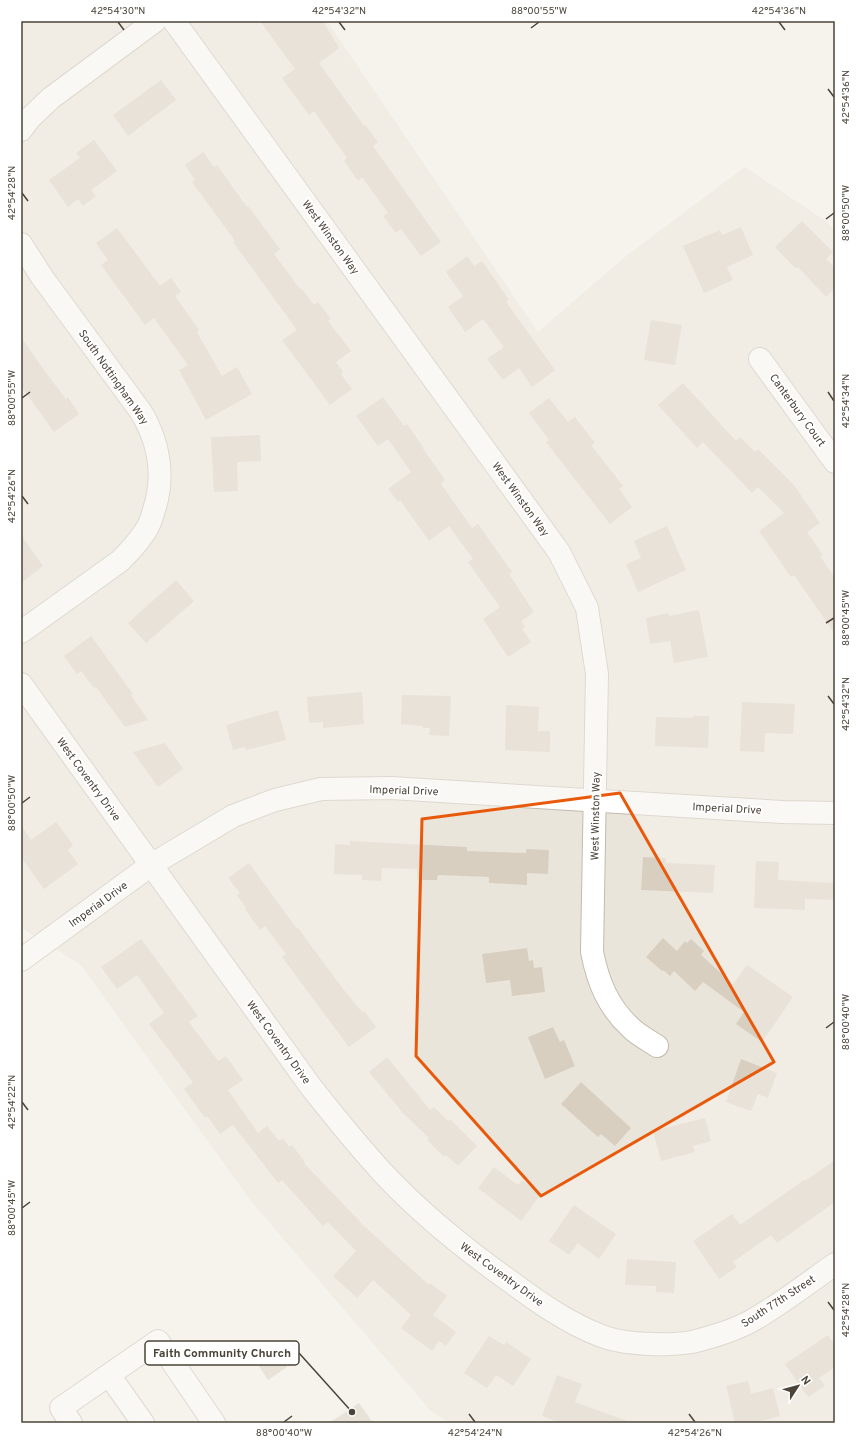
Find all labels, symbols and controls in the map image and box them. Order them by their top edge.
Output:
text: 42°54'30"N [91,5,145,18]
text: 42°54'32"N [312,5,366,18]
text: 88°00'55"W [511,5,567,18]
text: 42°54'36"N [752,5,806,18]
text: 42°54'36"N [840,70,853,124]
text: 42°54'28"N [6,166,19,220]
text: 88°00'50"W [840,185,853,241]
street label: West Winston Way [298,198,362,278]
street label: South Nottingham Way [75,327,151,428]
text: 88°00'55"W [6,370,19,426]
street label: Canterbury Court [766,371,828,450]
text: 42°54'34"N [840,374,853,428]
street label: West Winston Way [488,460,552,540]
text: 42°54'26"N [6,469,19,523]
text: 88°00'45"W [840,590,853,646]
text: 42°54'32"N [840,677,853,731]
street label: West Coventry Drive [53,735,123,824]
street label: West Winston Way [588,771,604,861]
text: 88°00'50"W [6,775,19,831]
street label: Imperial Drive [369,783,439,799]
street label: Imperial Drive [692,800,762,818]
street label: Imperial Drive [66,879,131,931]
text: 88°00'40"W [840,994,853,1050]
street label: West Coventry Drive [243,998,313,1087]
text: 42°54'22"N [6,1075,19,1129]
text: 88°00'45"W [6,1180,19,1236]
street label: West Coventry Drive [457,1240,546,1310]
street label: South 77th Street [739,1273,818,1331]
text: 42°54'28"N [840,1283,853,1337]
callout: Faith Community Church [145,1341,299,1365]
text: Faith Community Church [153,1346,291,1362]
north arrow [778,1366,818,1406]
text: N [797,1373,813,1388]
text: 88°00'40"W [256,1427,312,1440]
text: 42°54'24"N [448,1427,502,1440]
text: 42°54'26"N [668,1427,722,1440]

